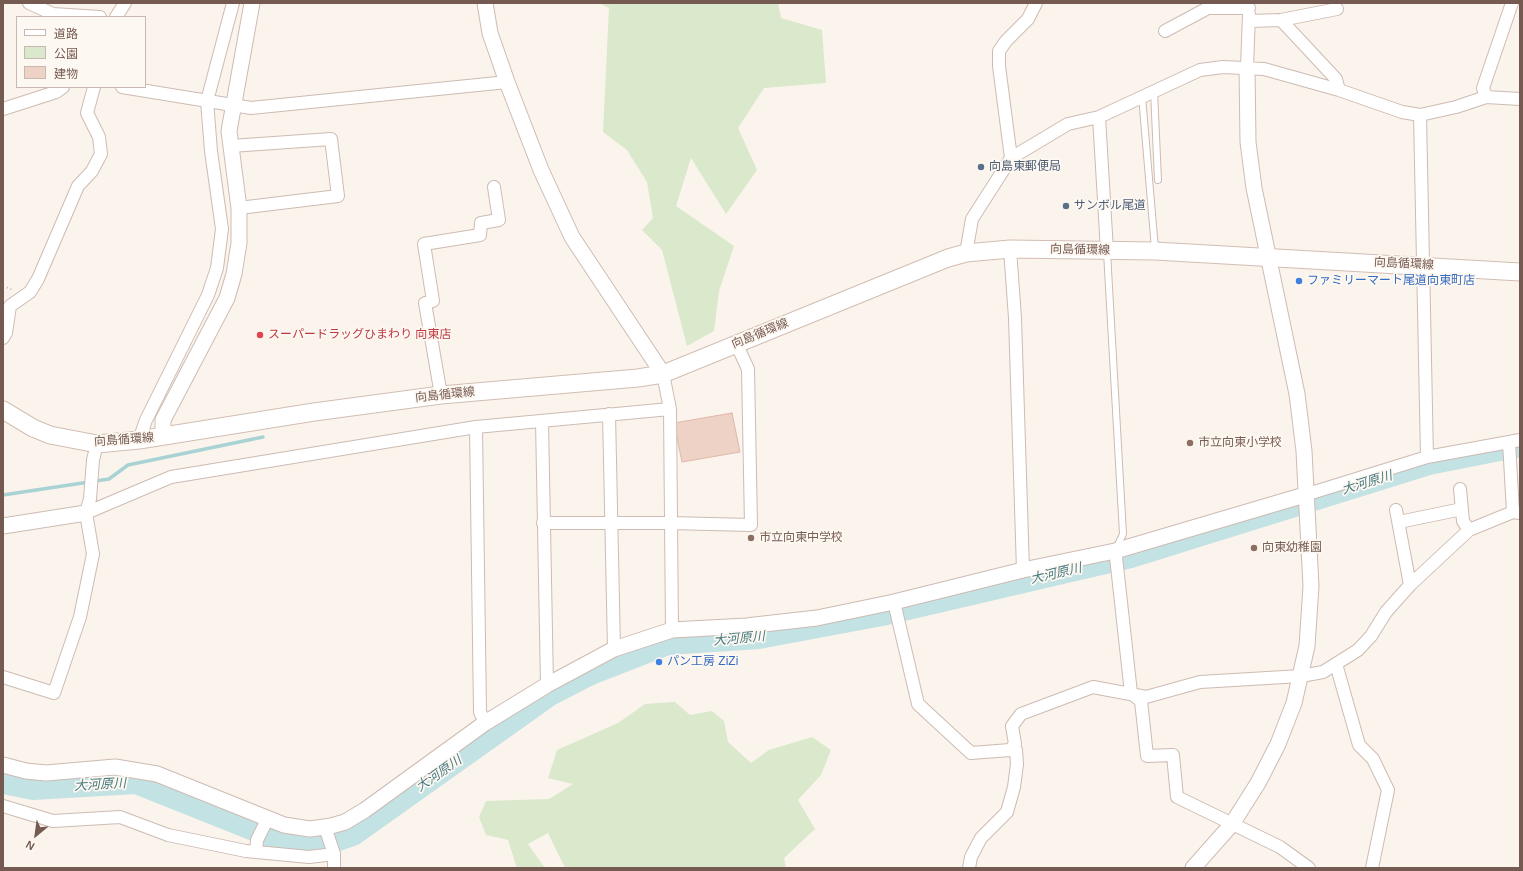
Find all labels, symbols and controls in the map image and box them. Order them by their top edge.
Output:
legend [16,16,146,88]
text: 道路 [54,27,78,41]
text: 公園 [54,47,78,61]
text: 建物 [54,67,78,81]
place label: 向島東郵便局 [989,160,1061,174]
marker: 向島東郵便局 [976,162,986,172]
place label: サンボル尾道 [1074,199,1146,213]
marker: サンボル尾道 [1061,201,1071,211]
street label: 向島循環線 [1050,242,1110,258]
street label: 向島循環線 [1374,255,1434,273]
place label: ファミリーマート尾道向東町店 [1307,274,1475,288]
marker: ファミリーマート尾道向東町店 [1294,276,1304,286]
street label: 向島循環線 [729,316,791,352]
place label: スーパードラッグひまわり 向東店 [268,328,451,342]
marker: スーパードラッグひまわり 向東店 [255,330,265,340]
street label: 向島循環線 [414,385,476,405]
street label: 向島循環線 [94,431,154,449]
place label: 市立向東小学校 [1198,436,1282,450]
marker: 市立向東小学校 [1185,438,1195,448]
water label: 大河原川 [1340,468,1394,498]
place label: 市立向東中学校 [759,531,843,545]
marker: 市立向東中学校 [746,533,756,543]
place label: 向東幼稚園 [1262,541,1322,555]
marker: 向東幼稚園 [1249,543,1259,553]
water label: 大河原川 [1029,561,1083,587]
water label: 大河原川 [712,629,766,649]
place label: パン工房 ZiZi [667,655,738,669]
marker: パン工房 ZiZi [654,657,664,667]
water label: 大河原川 [413,753,465,795]
water label: 大河原川 [74,776,126,794]
north arrow [16,815,56,855]
text: N [24,838,37,853]

